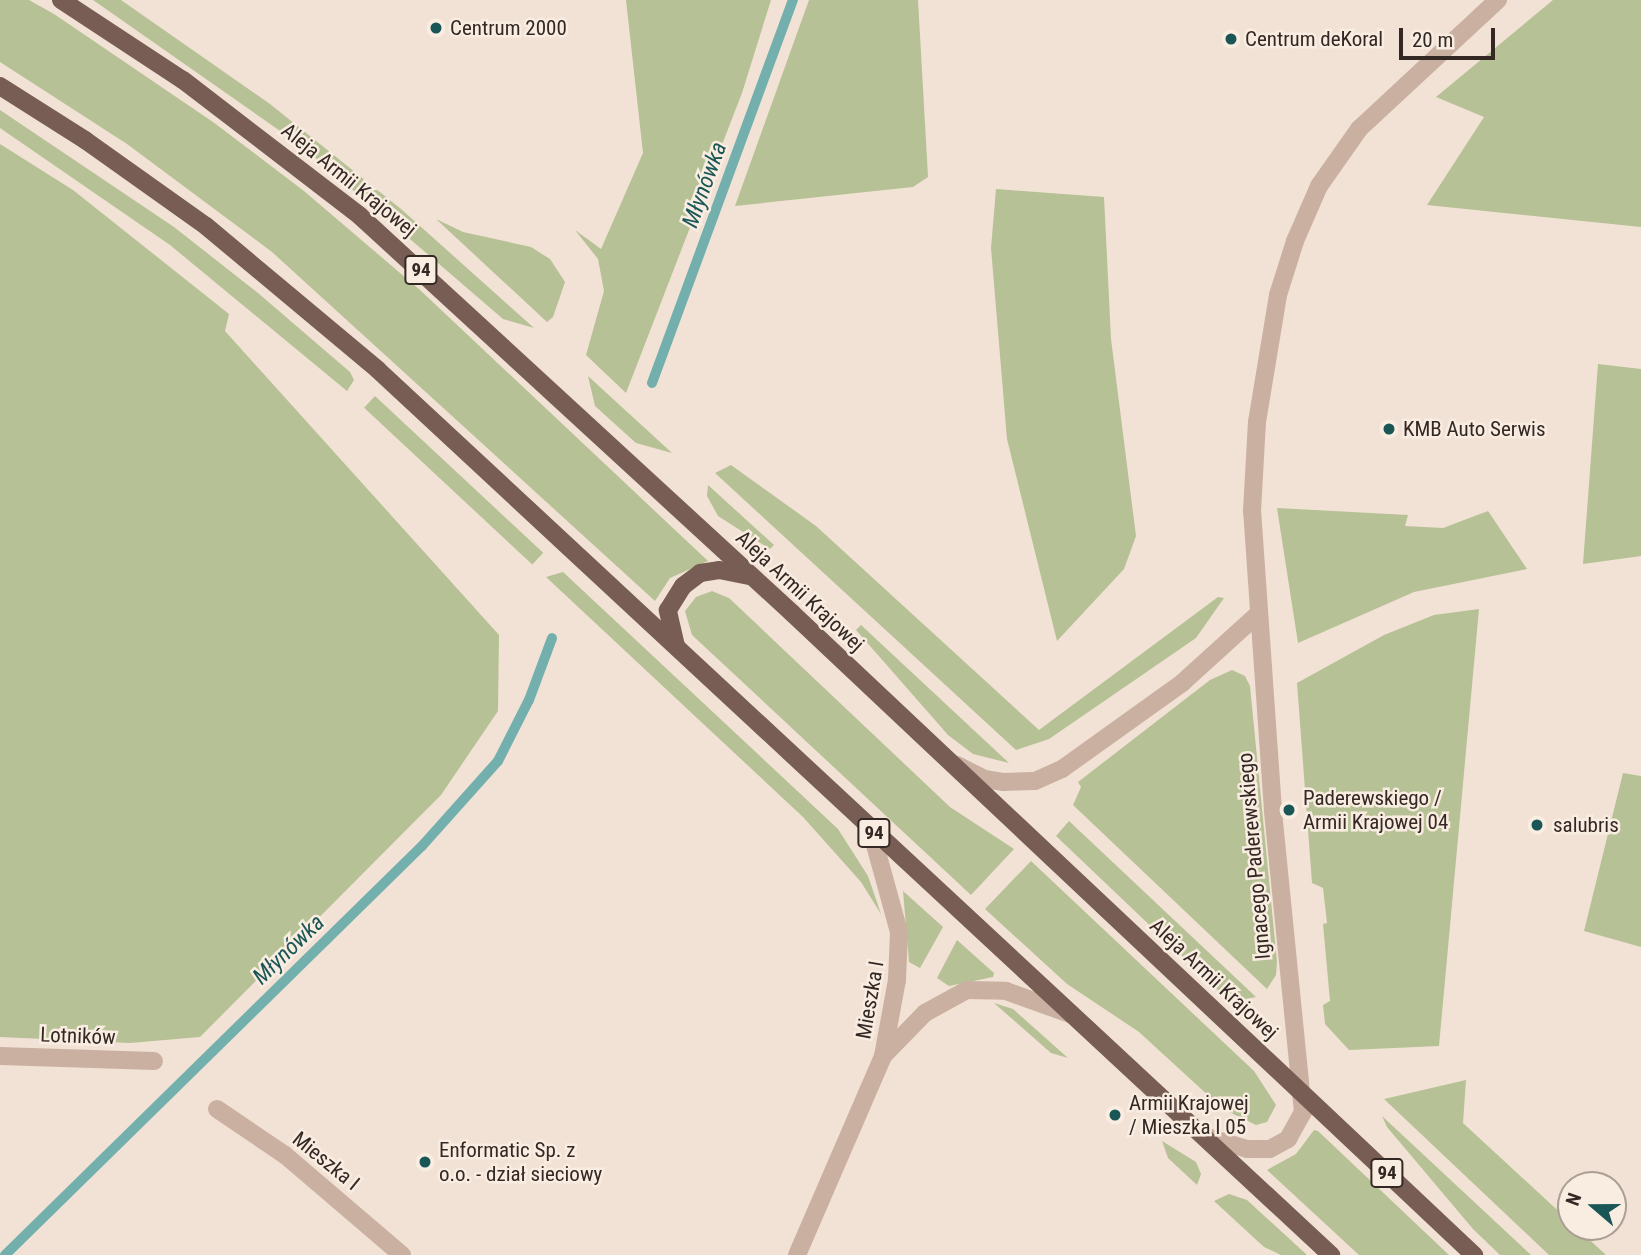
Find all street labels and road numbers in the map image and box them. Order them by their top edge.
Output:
street label: Aleja Armii Krajowej [277,118,421,242]
road number: 94 [404,254,438,286]
street label: Aleja Armii Krajowej [731,525,869,657]
street label: Ignacego Paderewskiego [1232,752,1276,960]
road number: 94 [856,818,892,848]
street label: Aleja Armii Krajowej [1145,913,1283,1045]
street label: Mieszka I [851,959,889,1041]
street label: Lotników [40,1022,116,1050]
street label: Mieszka I [287,1126,365,1196]
road number: 94 [1370,1158,1404,1189]

